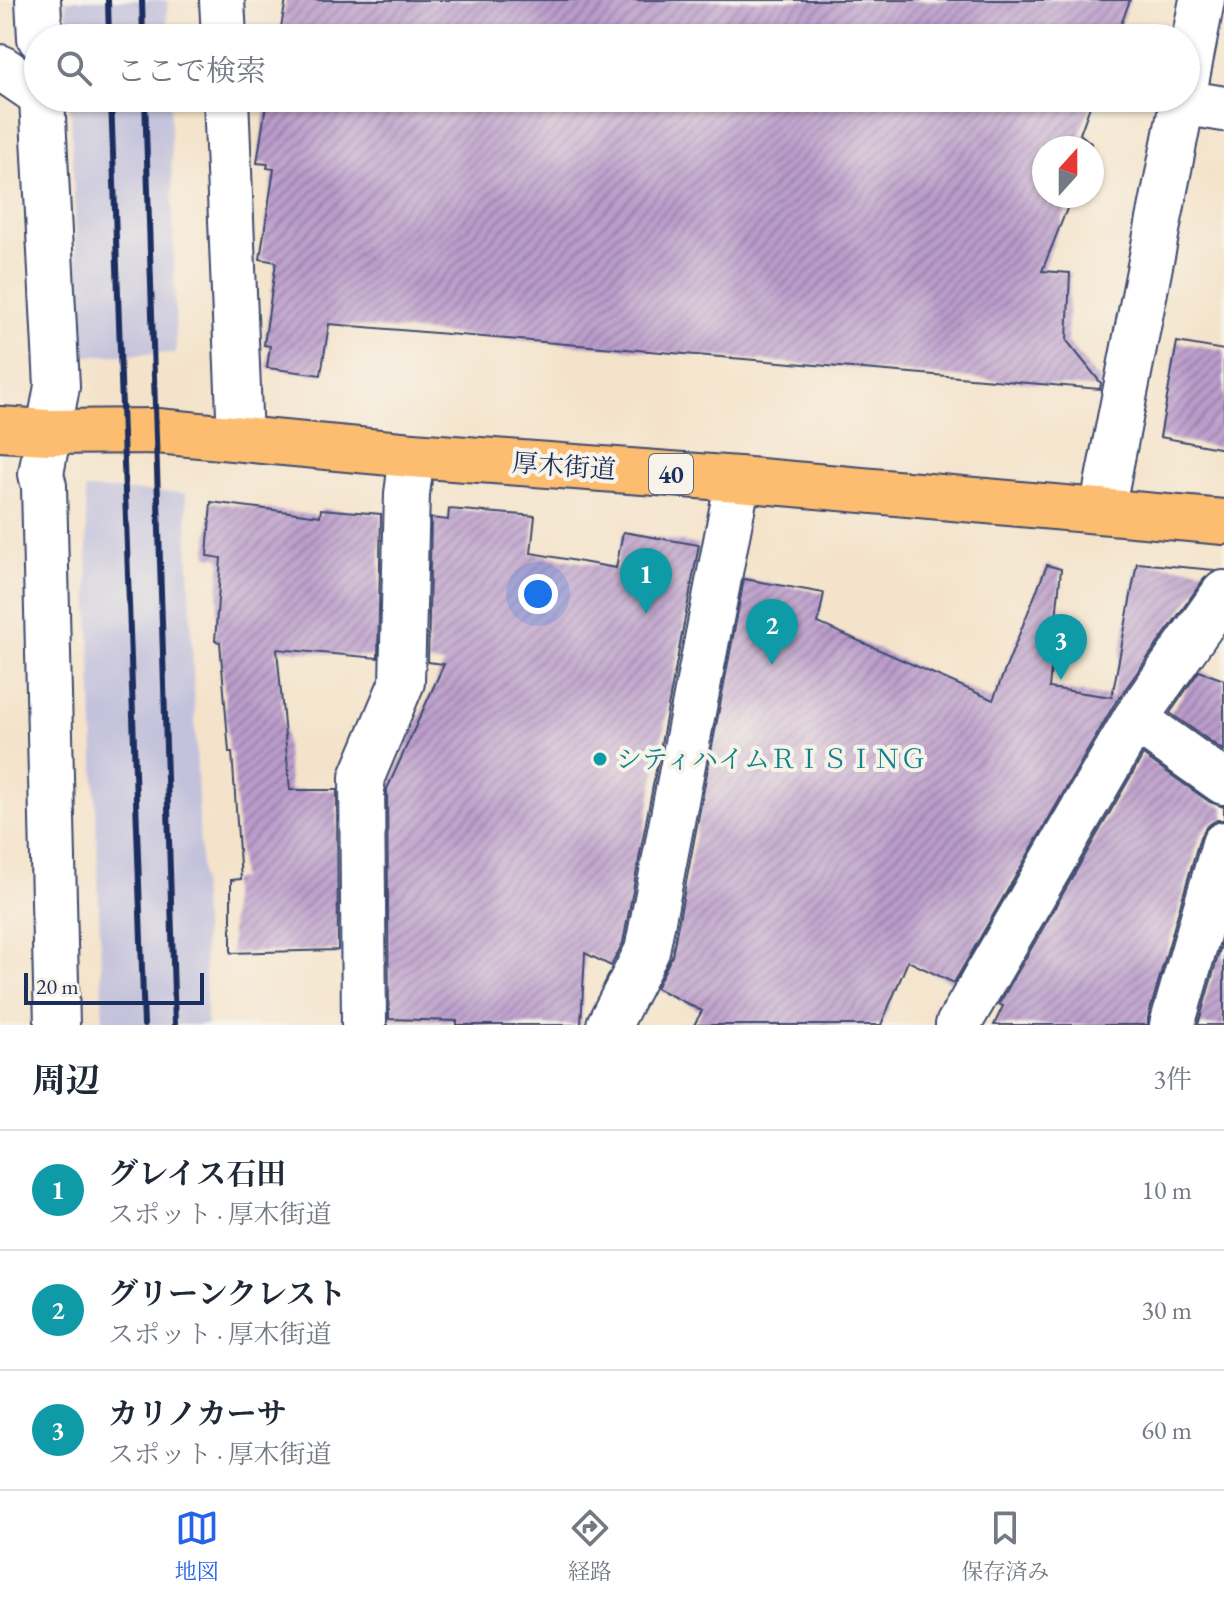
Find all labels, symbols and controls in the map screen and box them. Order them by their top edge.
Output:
search box [24,24,1200,112]
icon: search [52,46,96,90]
text: ここで検索 [116,51,266,90]
north arrow [1032,136,1104,208]
street label: 厚木街道 [511,445,617,487]
road number: 40 [649,454,693,494]
pin: 1 [620,548,672,614]
your location [518,574,558,614]
pin: 2 [746,599,798,665]
pin: 3 [1035,614,1087,680]
place label: シティハイムＲＩＳＩＮＧ [616,742,926,776]
marker: シティハイムＲＩＳＩＮＧ [591,750,609,768]
scale bar [24,969,204,1005]
text: 20 m [36,972,79,1001]
text: 周辺 [32,1058,100,1102]
text: 3件 [1154,1062,1192,1096]
text: グレイス石田 [108,1154,286,1193]
text: 1 [51,1173,65,1207]
text: 10 m [1142,1173,1192,1207]
text: スポット · 厚木街道 [108,1197,332,1231]
text: グリーンクレスト [108,1274,346,1313]
text: 2 [51,1293,65,1327]
text: 30 m [1142,1293,1192,1327]
text: スポット · 厚木街道 [108,1317,332,1351]
text: カリノカーサ [108,1394,287,1433]
text: 3 [51,1413,65,1447]
text: 60 m [1142,1413,1192,1447]
text: スポット · 厚木街道 [108,1437,332,1471]
tab: 地図 [175,1506,219,1586]
tab: 経路 [568,1506,612,1586]
tab: 保存済み [961,1506,1049,1586]

